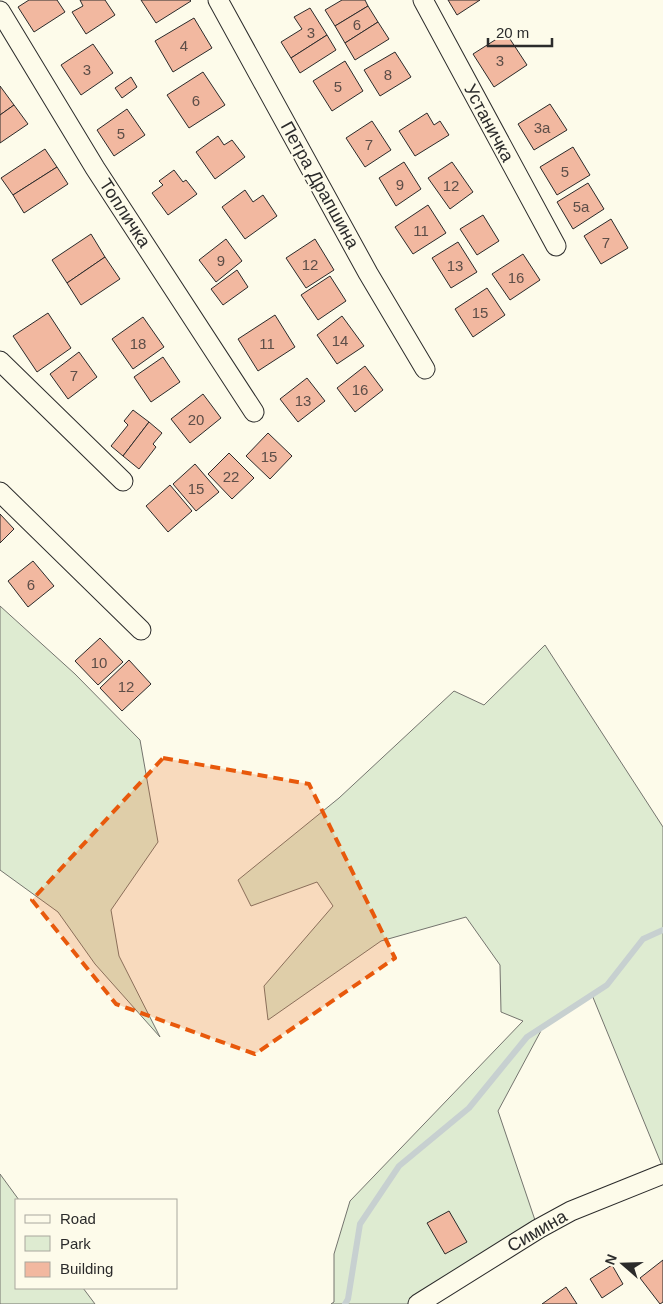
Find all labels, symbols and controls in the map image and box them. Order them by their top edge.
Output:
scale bar [488,15,552,47]
house number: 6 [353,16,361,33]
house number: 3 [307,24,315,41]
text: 20 m [496,24,529,41]
house number: 4 [180,37,188,54]
house number: 3 [496,52,504,69]
house number: 3 [83,61,91,78]
house number: 8 [384,66,392,83]
house number: 5 [334,78,342,95]
street label: Устаничка [460,81,518,166]
house number: 6 [192,92,200,109]
street label: Петра Драпшина [277,118,364,253]
house number: 3a [534,119,551,136]
house number: 5 [117,125,125,142]
house number: 7 [365,136,373,153]
house number: 5 [561,163,569,180]
street label: Топличка [95,175,155,252]
house number: 9 [396,176,404,193]
house number: 12 [443,177,459,194]
house number: 5a [573,198,590,215]
house number: 11 [413,222,429,239]
house number: 7 [602,234,610,251]
house number: 9 [217,252,225,269]
house number: 12 [302,256,318,273]
house number: 13 [447,257,463,274]
house number: 16 [508,269,524,286]
house number: 15 [472,304,488,321]
house number: 14 [332,332,348,349]
house number: 18 [130,335,146,352]
house number: 11 [259,335,275,352]
house number: 7 [70,367,78,384]
house number: 16 [352,381,368,398]
house number: 13 [295,392,311,409]
house number: 20 [188,411,204,428]
house number: 15 [261,448,277,465]
house number: 22 [223,468,239,485]
house number: 15 [188,480,204,497]
house number: 6 [27,576,35,593]
house number: 10 [91,654,107,671]
house number: 12 [118,678,134,695]
legend [15,1199,178,1289]
street label: Симина [504,1205,571,1256]
text: Road [60,1210,96,1227]
text: Park [60,1235,91,1252]
north arrow [598,1239,648,1289]
text: N [602,1252,620,1267]
text: Building [60,1260,113,1277]

